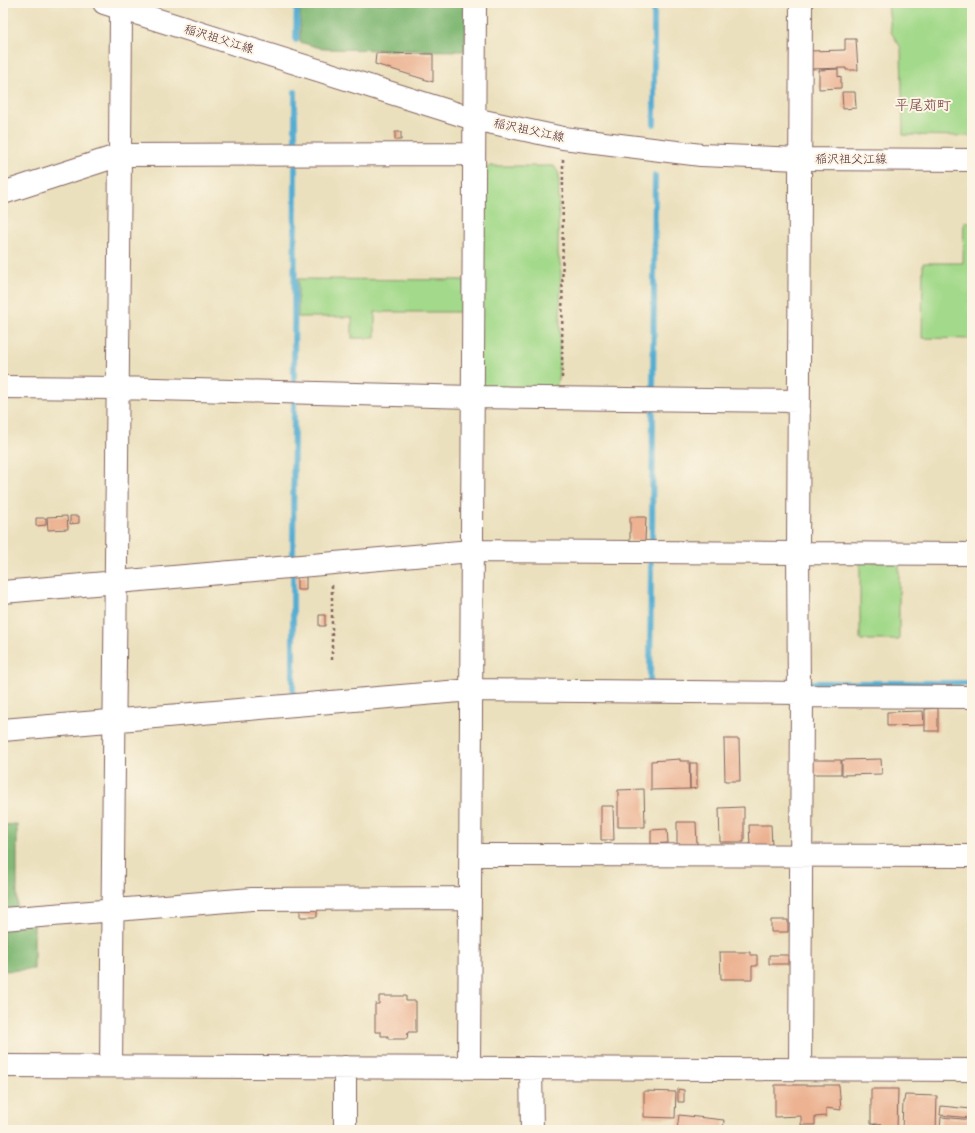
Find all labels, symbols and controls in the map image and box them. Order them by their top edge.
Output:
street label: 稲沢祖父江線 [183,22,255,56]
district label: 平尾苅町 [895,97,951,114]
street label: 稲沢祖父江線 [492,116,566,144]
street label: 稲沢祖父江線 [815,152,887,166]

